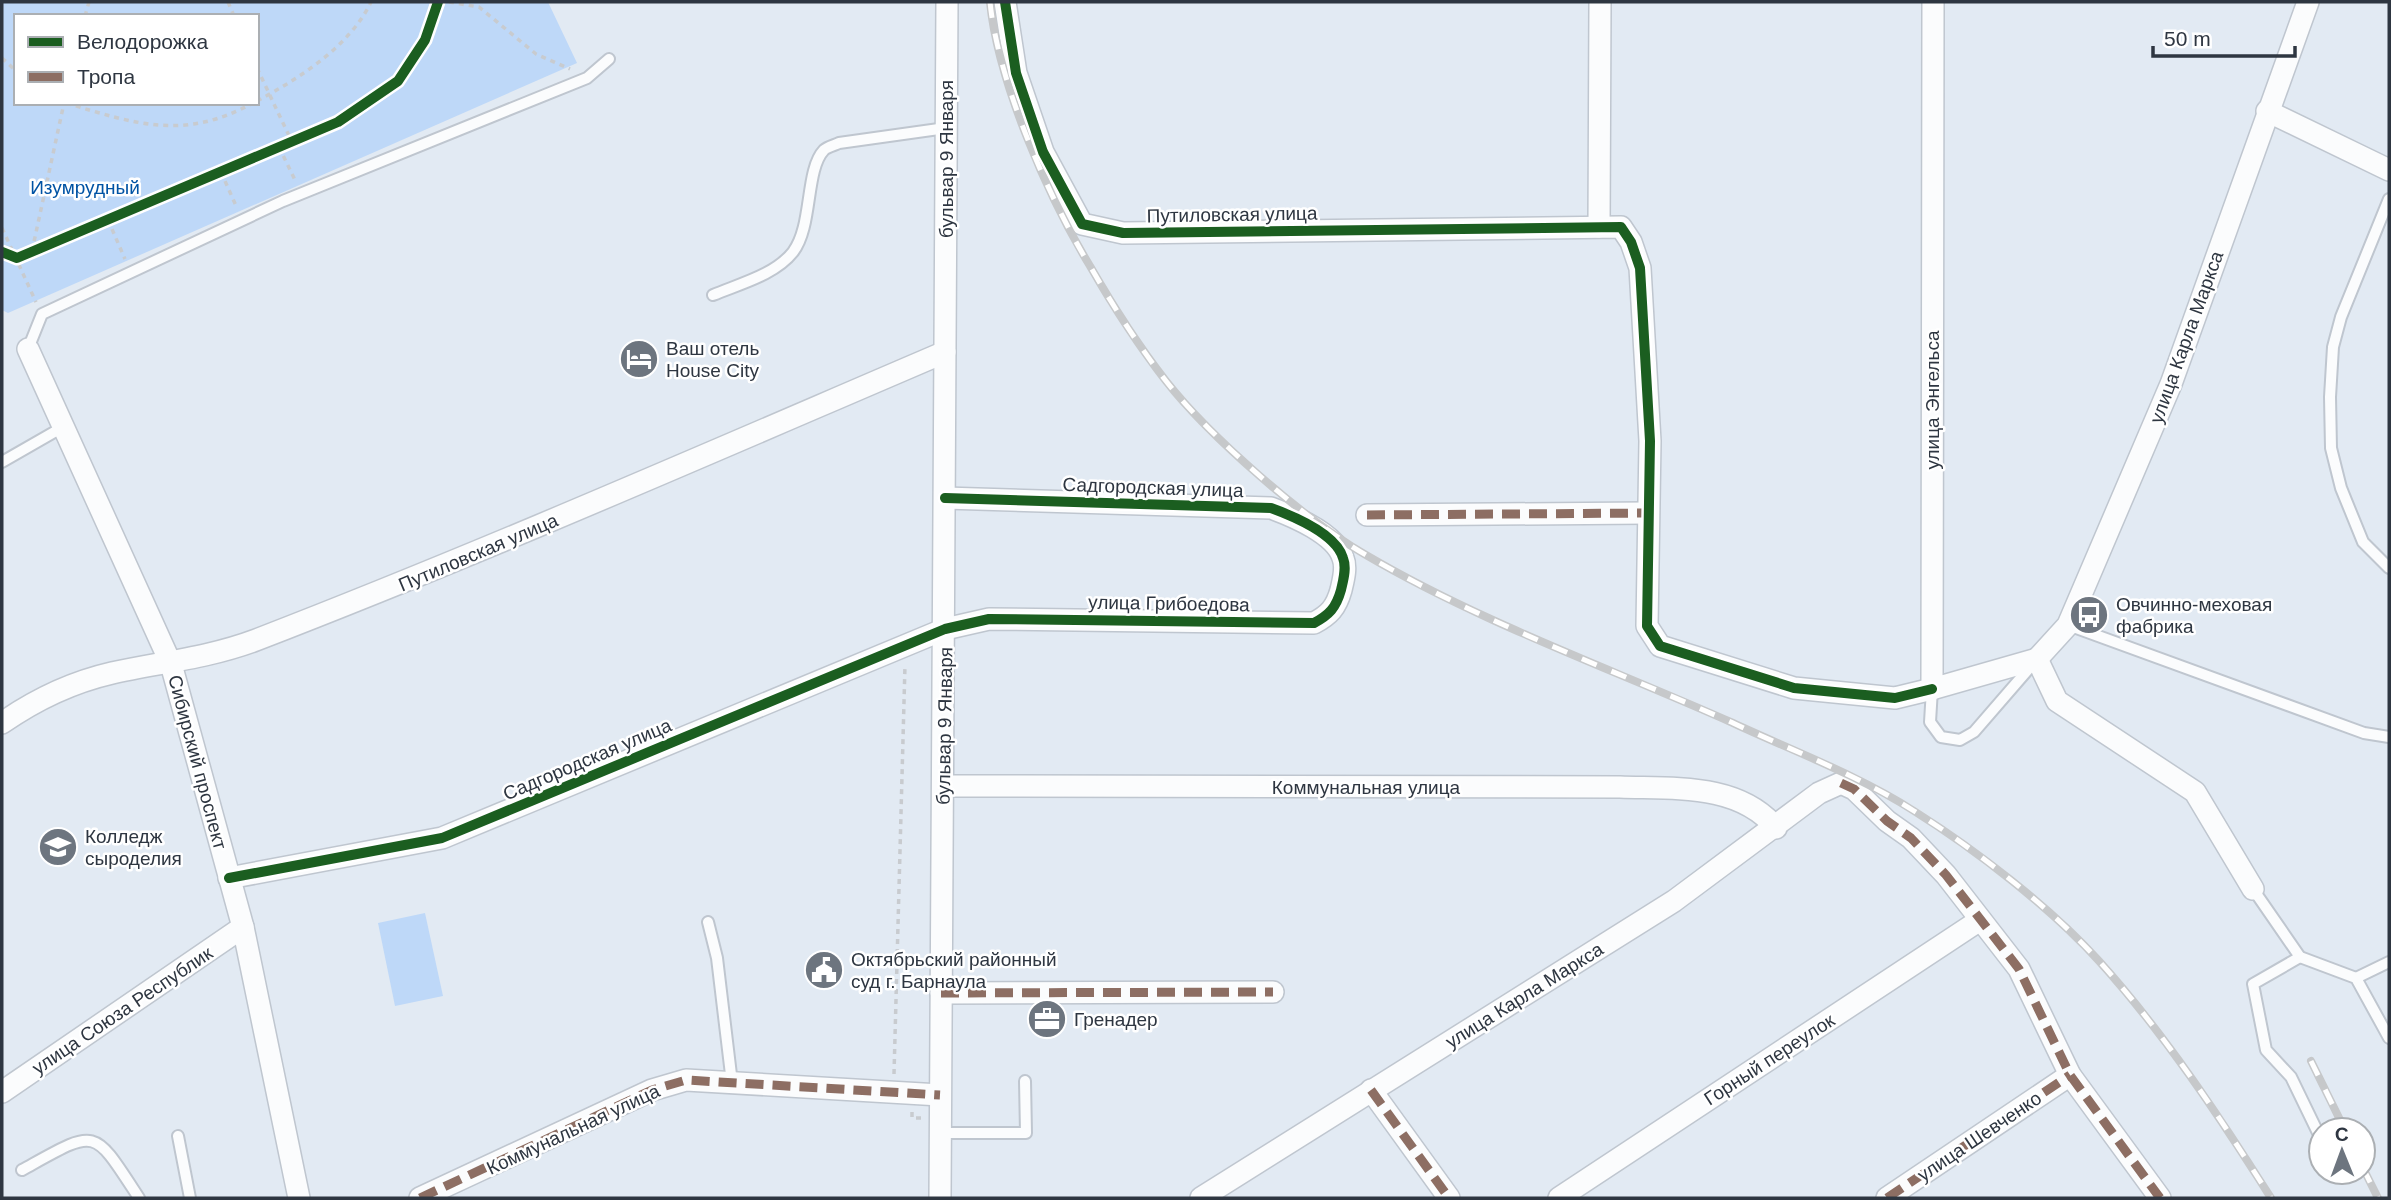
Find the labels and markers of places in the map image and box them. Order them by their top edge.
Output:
hotel icon: Ваш отель House City [618,338,660,380]
place label: Ваш отель House City [666,338,759,381]
bus stop icon: Овчинно-меховая фабрика [2068,594,2110,636]
place label: Овчинно-меховая фабрика [2116,594,2272,637]
school or university icon: Колледж сыроделия [37,826,79,868]
place label: Колледж сыроделия [85,826,182,869]
public building icon: Октябрьский районный суд г. Барнаула [803,949,845,991]
place label: Октябрьский районный суд г. Барнаула [851,949,1057,992]
office icon: Гренадер [1026,998,1068,1040]
place label: Гренадер [1074,1009,1158,1030]

